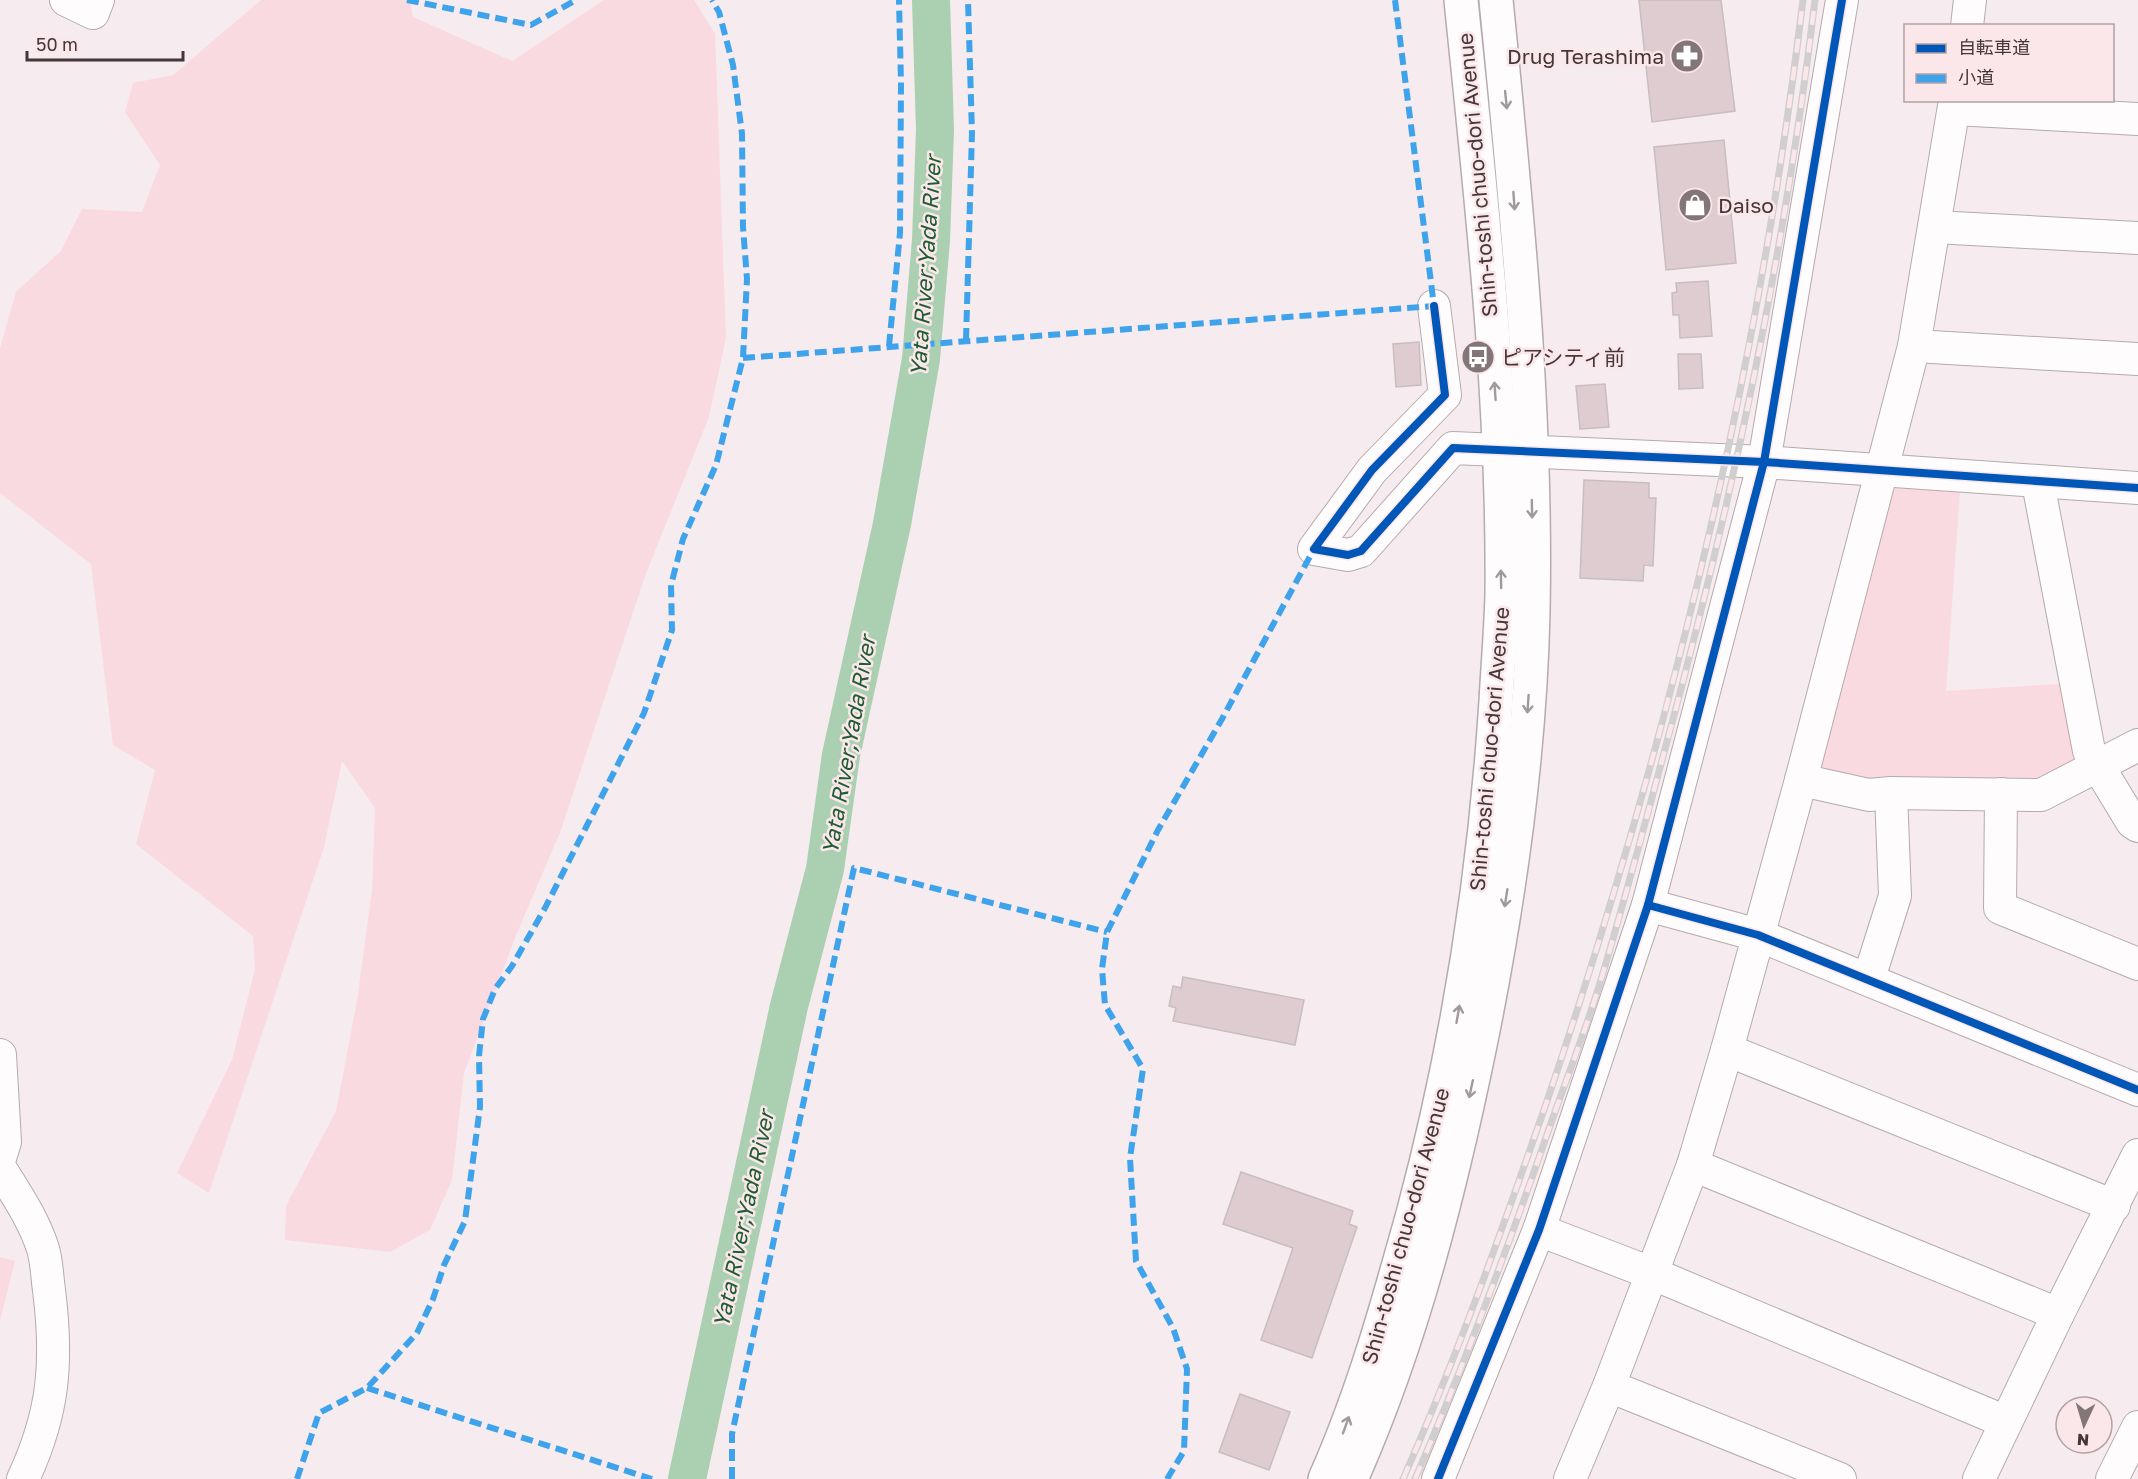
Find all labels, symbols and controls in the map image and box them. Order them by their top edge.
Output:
scale bar [27,24,183,62]
legend [1904,24,2114,102]
street label: Shin-toshi chuo-dori Avenue [1452,32,1502,318]
text: 50 m [36,33,78,55]
text: 自転車道 [1958,36,2030,58]
pharmacy icon: Drug Terashima [1669,38,1705,74]
place label: Drug Terashima [1507,43,1664,69]
text: 小道 [1958,66,1994,88]
one-way arrow [1501,90,1512,109]
water label: Yata River;Yada River [904,151,946,377]
shop icon: Daiso [1677,187,1713,223]
one-way arrow [1509,190,1520,210]
place label: Daiso [1718,192,1774,218]
bus stop icon: ピアシティ前 [1460,339,1496,375]
place label: ピアシティ前 [1501,344,1625,370]
one-way arrow [1489,382,1500,402]
one-way arrow [1526,499,1537,519]
one-way arrow [1496,569,1507,589]
street label: Shin-toshi chuo-dori Avenue [1464,606,1514,892]
water label: Yata River;Yada River [815,630,881,856]
one-way arrow [1523,693,1534,713]
one-way arrow [1501,887,1512,907]
one-way arrow [1453,1005,1464,1024]
one-way arrow [1464,1080,1476,1099]
street label: Shin-toshi chuo-dori Avenue [1356,1085,1454,1367]
water label: Yata River;Yada River [707,1105,780,1330]
north arrow [2054,1395,2114,1455]
one-way arrow [1342,1416,1353,1435]
text: N [2076,1430,2090,1450]

